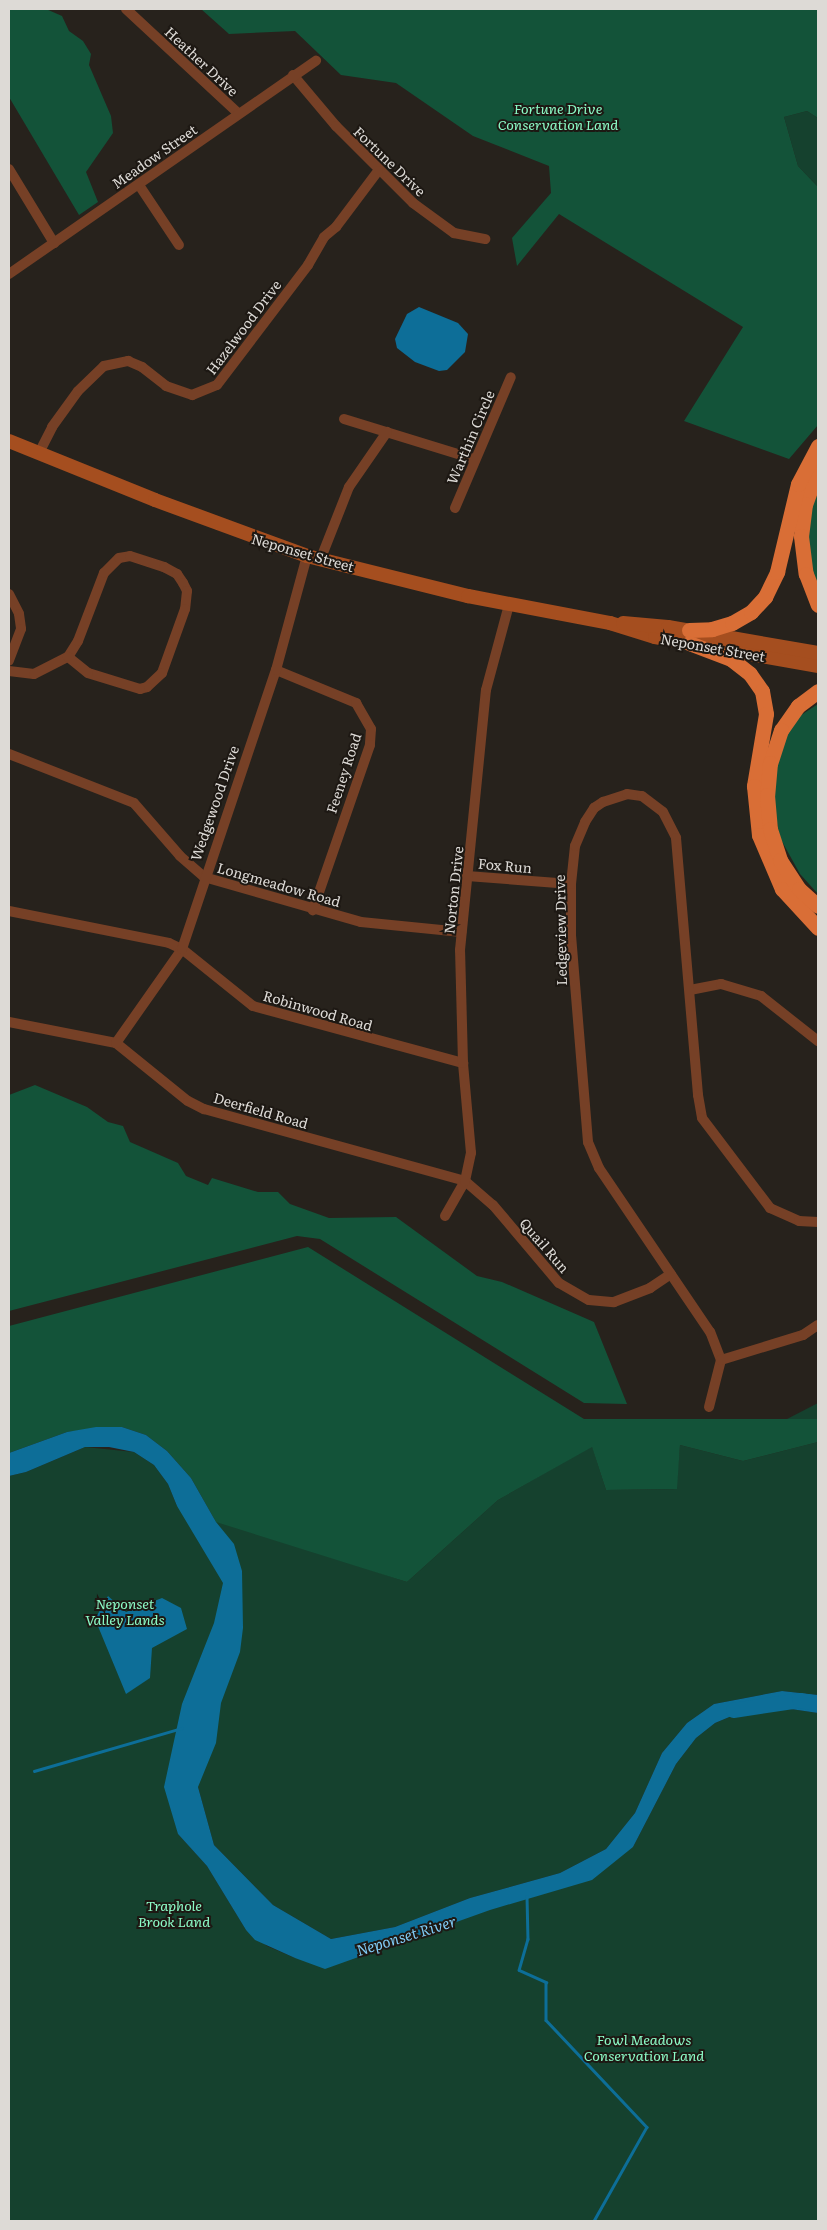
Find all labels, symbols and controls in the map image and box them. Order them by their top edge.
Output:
street label: Heather Drive [162,23,242,99]
park label: Fortune Drive Conservation Land [498,100,618,132]
street label: Meadow Street [108,120,200,192]
street label: Fortune Drive [351,123,429,199]
street label: Hazelwood Drive [202,276,284,378]
street label: Warthin Circle [443,388,497,486]
street label: Neponset Street [250,529,356,575]
street label: Neponset Street [659,630,767,664]
street label: Feeney Road [322,731,364,815]
street label: Wedgewood Drive [186,743,242,863]
street label: Norton Drive [440,845,466,935]
street label: Fox Run [477,854,533,876]
street label: Longmeadow Road [215,858,343,910]
street label: Ledgeview Drive [551,874,569,986]
street label: Robinwood Road [261,986,375,1034]
street label: Deerfield Road [212,1088,310,1132]
street label: Quail Run [517,1214,573,1276]
park label: Neponset Valley Lands [85,1595,165,1628]
park label: Traphole Brook Land [138,1897,210,1930]
water label: Neponset River [354,1911,458,1959]
park label: Fowl Meadows Conservation Land [584,2031,704,2064]

